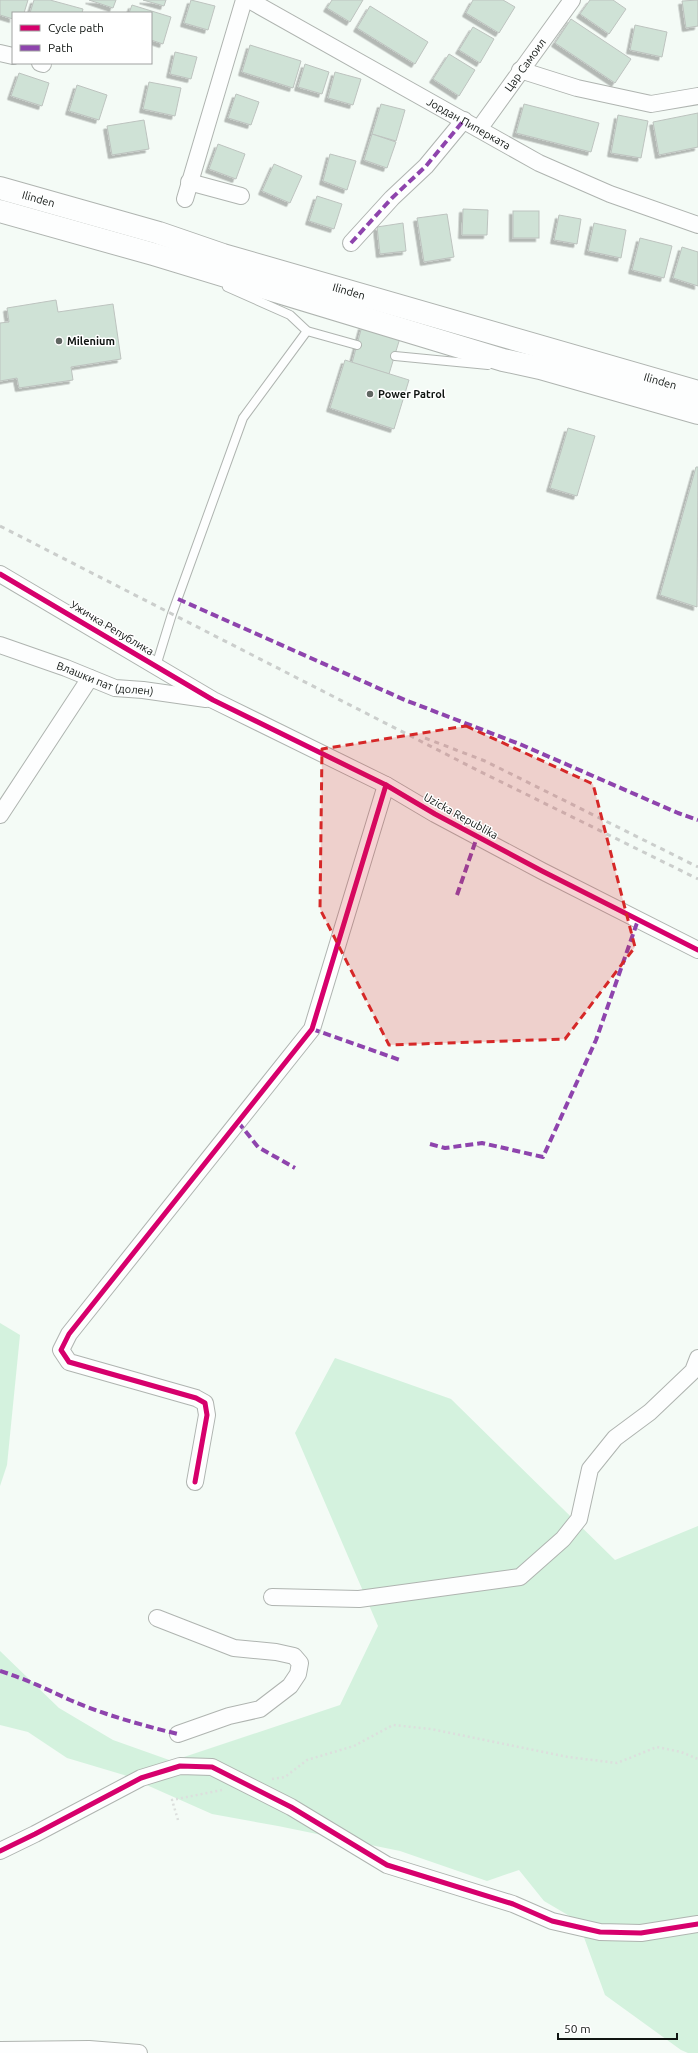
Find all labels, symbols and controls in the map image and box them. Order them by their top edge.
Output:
legend [12,12,152,64]
text: Cycle path [48,21,104,34]
street label: Цар Самоил [502,36,548,94]
text: Path [48,41,73,54]
street label: Јордан Пиперката [425,95,513,152]
street label: Ilinden [21,189,56,209]
street label: Ilinden [331,281,367,302]
place label: Milenium [67,335,115,347]
marker: Milenium [54,336,64,346]
street label: Ilinden [643,371,678,392]
place label: Power Patrol [378,388,446,400]
marker: Power Patrol [365,389,375,399]
street label: Ужичка Република [68,598,156,658]
street label: Влашки пат (долен) [55,659,154,698]
street label: Uzicka Republika [422,791,500,841]
scale bar [558,2015,677,2041]
text: 50 m [564,2022,591,2035]

